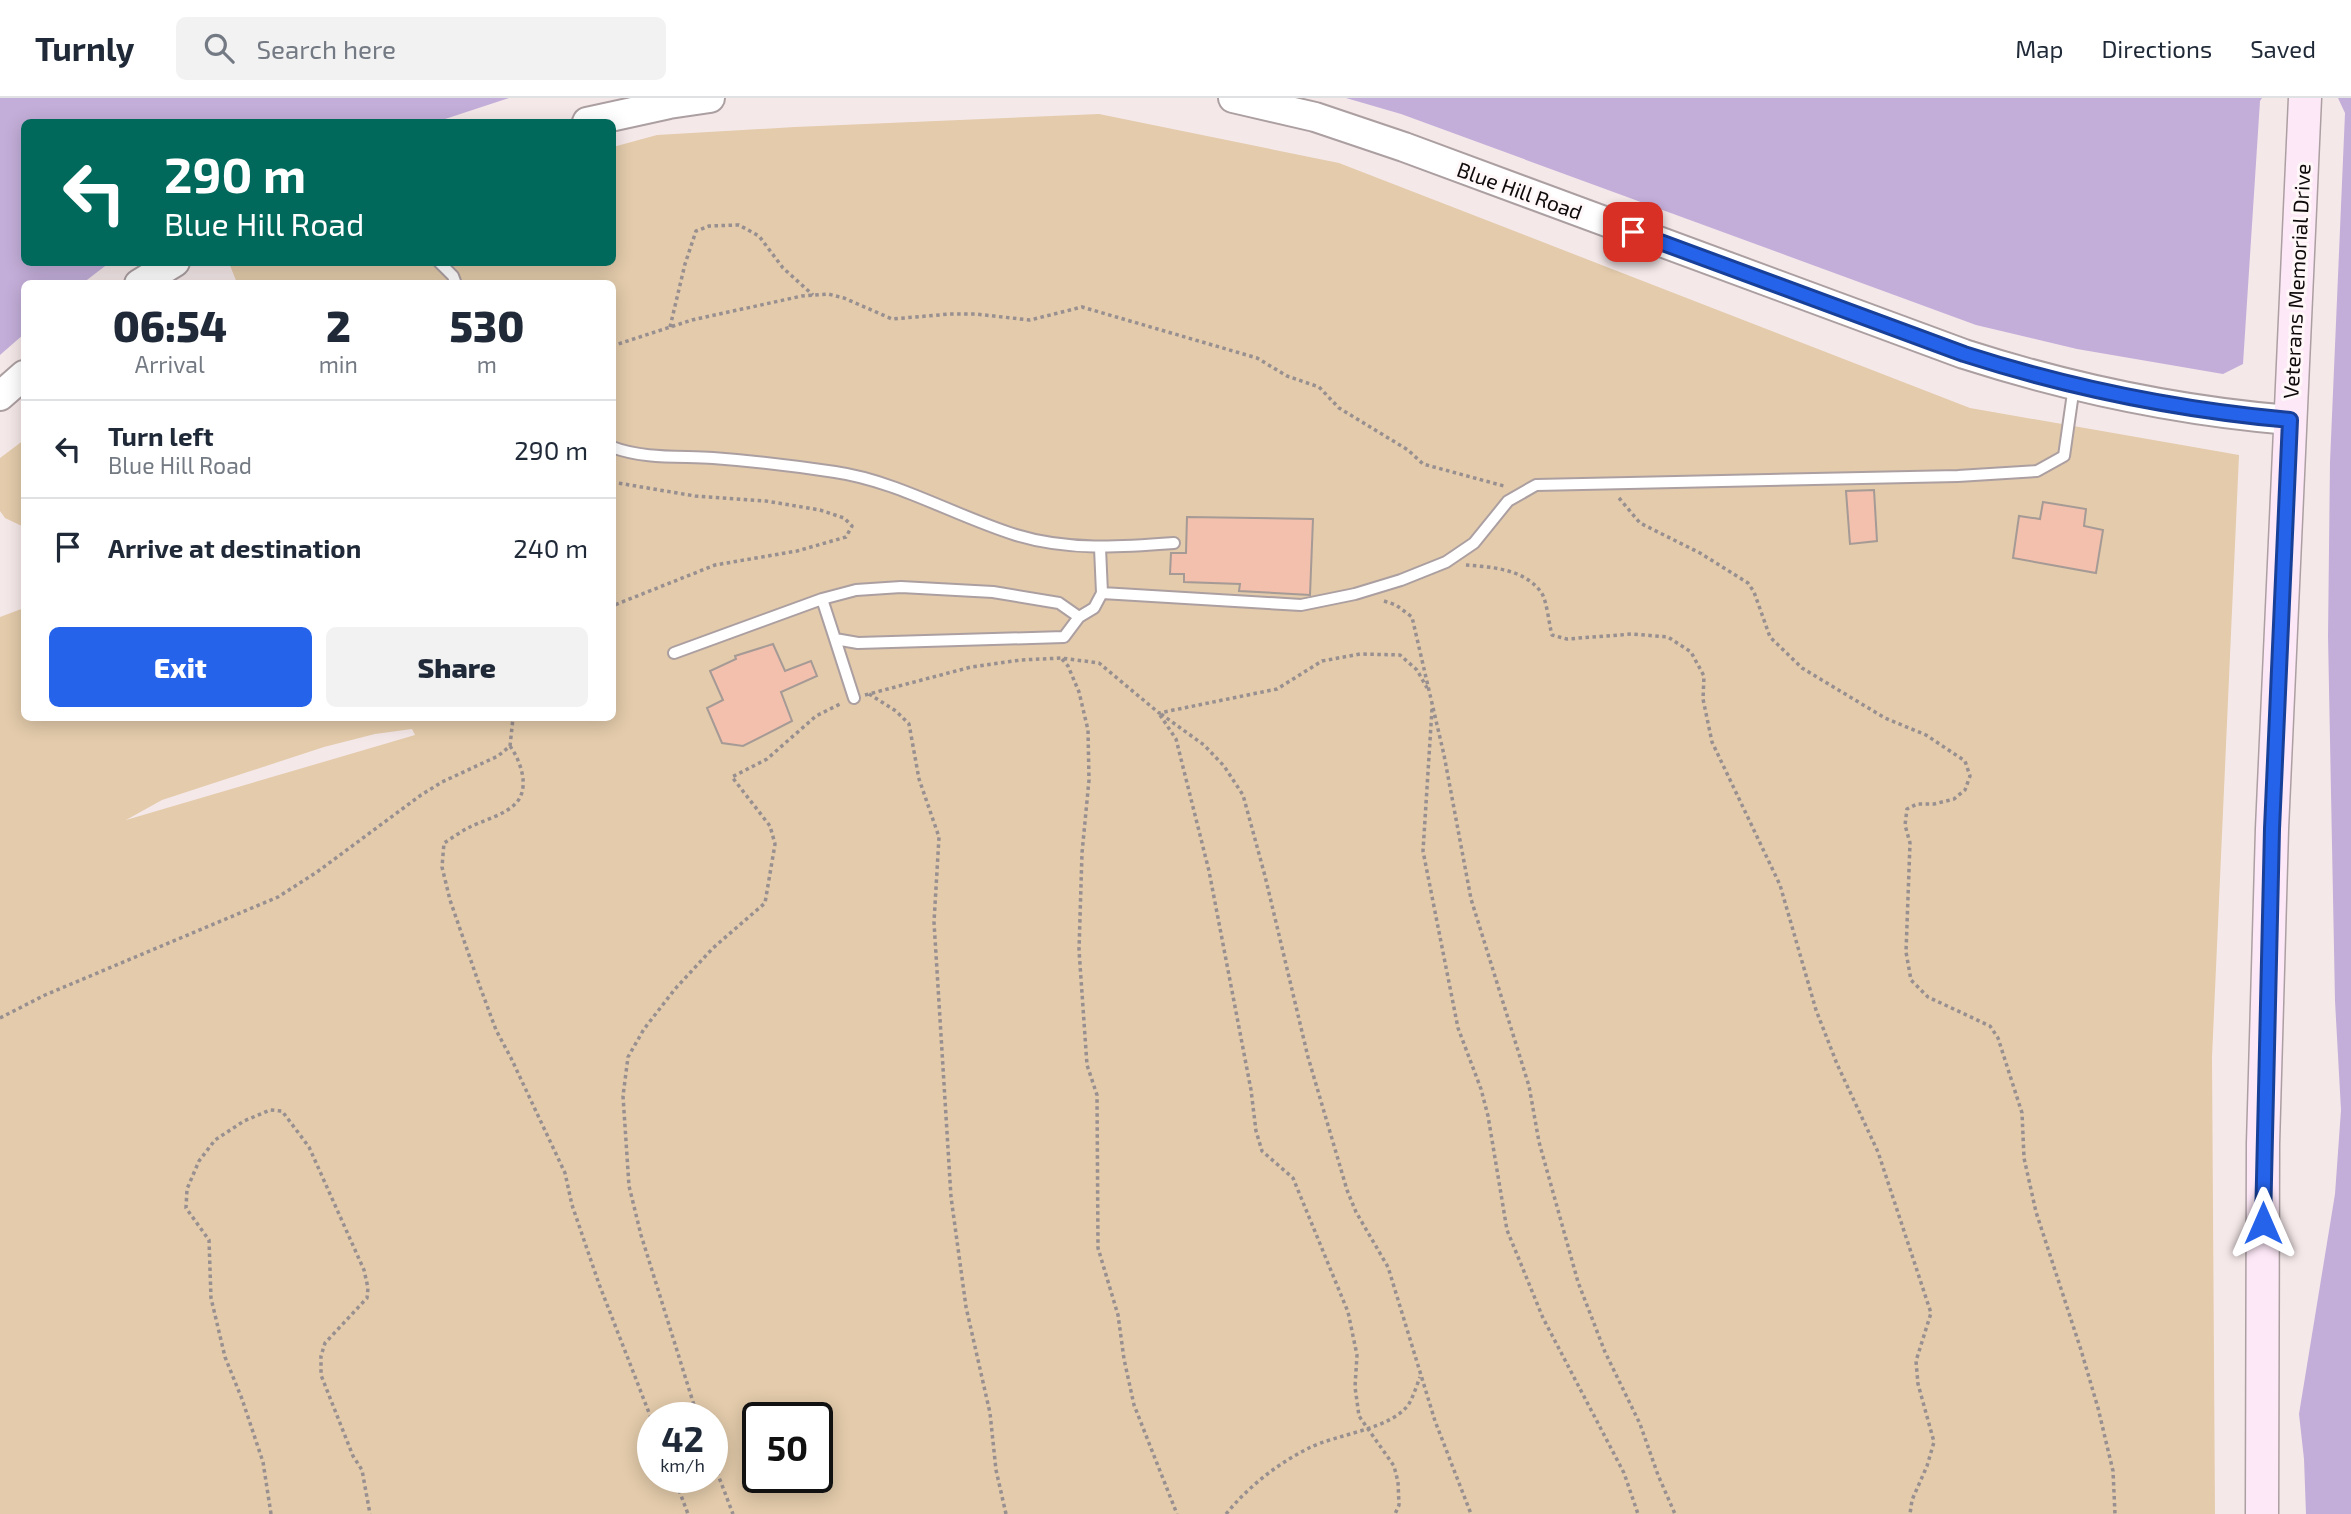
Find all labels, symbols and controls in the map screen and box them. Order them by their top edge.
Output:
search box [176,17,666,80]
text: Turnly [35,28,134,68]
icon: search [200,29,238,67]
text: Search here [256,33,396,64]
text: Map [2015,34,2063,63]
text: Directions [2101,34,2212,63]
text: Saved [2250,34,2316,63]
text: 290 m [164,144,306,203]
icon: left [49,147,140,238]
street label: Blue Hill Road [1454,156,1586,224]
street label: Veterans Memorial Drive [2277,163,2315,399]
pin [1603,202,1663,262]
text: Blue Hill Road [164,204,364,242]
icon: arrive [1614,213,1652,251]
text: 06:54 [113,300,227,350]
text: 2 [326,300,351,350]
text: 530 [450,300,524,350]
text: Arrival [135,350,205,378]
text: min [319,350,358,378]
text: m [477,350,497,378]
text: Turn left [108,420,214,451]
icon: left [49,430,87,468]
text: 290 m [514,434,588,465]
text: Blue Hill Road [108,451,252,479]
icon: arrive [49,528,87,566]
text: Arrive at destination [108,532,361,563]
text: 240 m [513,532,588,563]
button: Exit [49,627,312,707]
button: Share [326,627,588,707]
position arrow [2226,1186,2300,1260]
speed limit sign: 50 [742,1402,833,1493]
text: 42 [661,1417,704,1459]
text: km/h [660,1454,705,1476]

